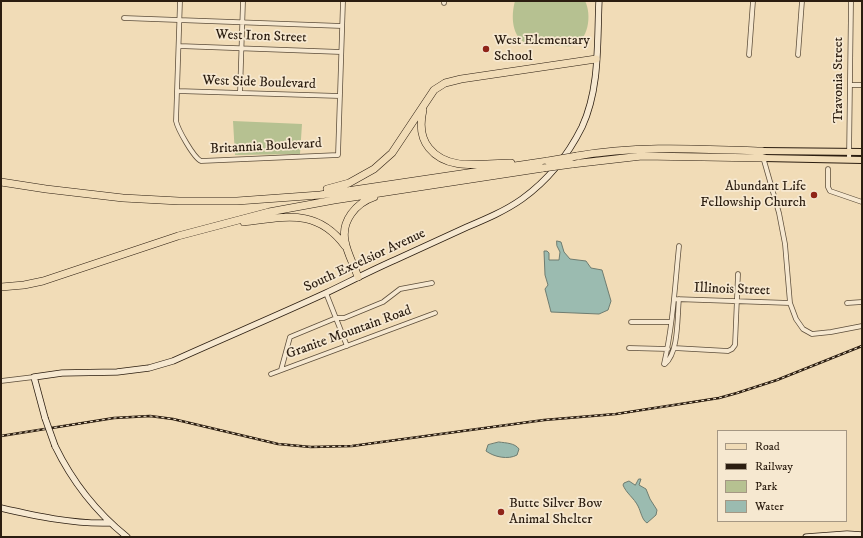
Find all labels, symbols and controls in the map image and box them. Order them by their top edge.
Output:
street label: West Iron Street [215,27,307,47]
place label: West Elementary School [494,33,590,66]
street label: Travonia Street [831,37,847,123]
marker: West Elementary School [481,44,491,54]
street label: West Side Boulevard [202,73,316,93]
street label: Britannia Boulevard [210,136,322,158]
place label: Abundant Life Fellowship Church [700,179,806,212]
marker: Abundant Life Fellowship Church [809,190,819,200]
street label: South Excelsior Avenue [302,225,428,297]
street label: Illinois Street [694,280,770,300]
street label: Granite Mountain Road [284,303,414,363]
legend [717,430,847,522]
text: Road [755,439,780,454]
text: Railway [755,459,793,474]
text: Park [755,479,777,494]
place label: Butte Silver Bow Animal Shelter [509,496,602,528]
text: Water [755,499,784,514]
marker: Butte Silver Bow Animal Shelter [496,507,506,517]

